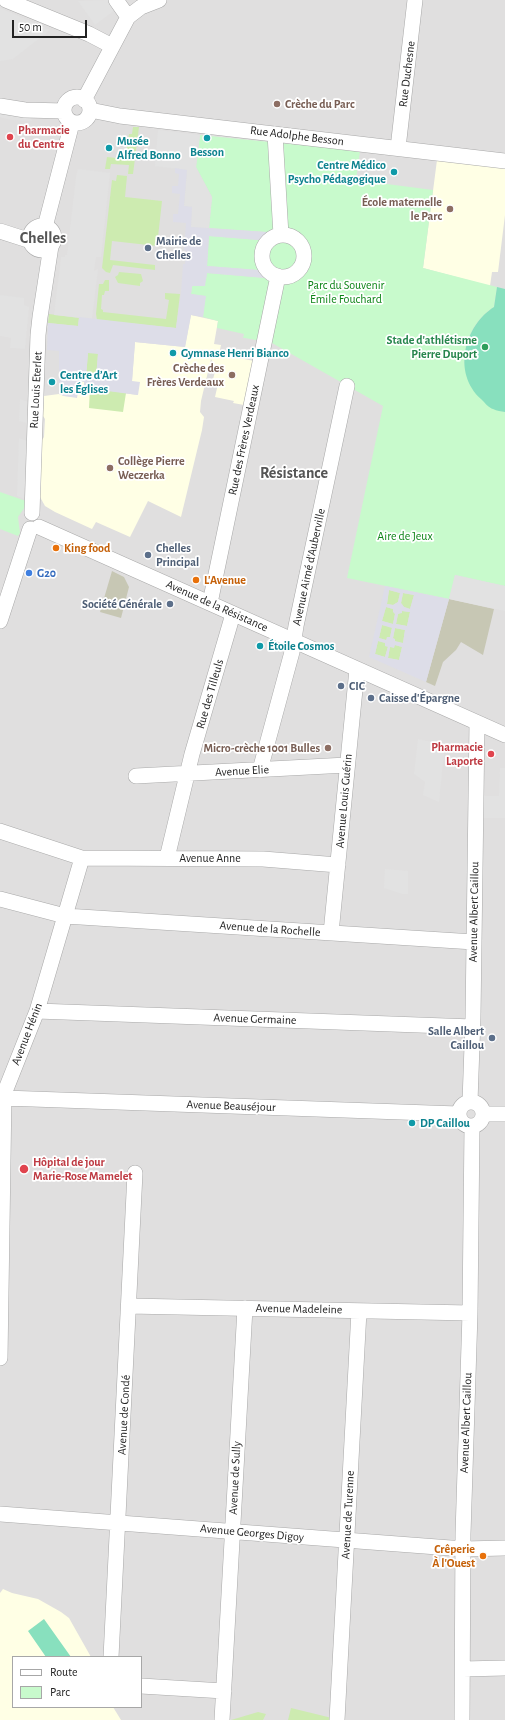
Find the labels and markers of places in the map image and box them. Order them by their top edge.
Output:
place label: Crèche du Parc [285,97,355,111]
marker: Crèche du Parc [272,99,282,109]
place label: Pharmacie du Centre [18,123,70,151]
marker: Pharmacie du Centre [5,132,15,142]
marker: Besson [202,133,212,143]
place label: Musée Alfred Bonno [117,134,181,162]
marker: Musée Alfred Bonno [104,143,114,153]
place label: Besson [190,145,224,159]
place label: Centre Médico Psycho Pédagogique [288,158,386,186]
marker: Centre Médico Psycho Pédagogique [389,167,399,177]
place label: École maternelle le Parc [362,195,442,223]
marker: École maternelle le Parc [445,204,455,214]
place label: Mairie de Chelles [156,234,201,262]
marker: Mairie de Chelles [143,243,153,253]
place label: Stade d'athlétisme Pierre Duport [387,333,477,361]
marker: Stade d'athlétisme Pierre Duport [480,342,490,352]
place label: Gymnase Henri Bianco [181,346,289,360]
marker: Gymnase Henri Bianco [168,348,178,358]
place label: Crèche des Frères Verdeaux [147,361,224,389]
place label: Centre d’Art les Églises [60,368,117,396]
marker: Crèche des Frères Verdeaux [227,370,237,380]
marker: Centre d’Art les Églises [47,377,57,387]
place label: Collège Pierre Weczerka [118,454,185,482]
marker: Collège Pierre Weczerka [105,463,115,473]
place label: King food [64,541,110,555]
place label: Chelles Principal [156,541,199,569]
marker: King food [51,543,61,553]
marker: Chelles Principal [143,550,153,560]
place label: G20 [37,566,56,580]
marker: G20 [24,568,34,578]
place label: L'Avenue [204,573,246,587]
marker: L'Avenue [191,575,201,585]
place label: Société Générale [82,597,162,611]
marker: Société Générale [165,599,175,609]
place label: Étoile Cosmos [268,639,334,653]
marker: Étoile Cosmos [255,641,265,651]
place label: CIC [349,679,365,693]
marker: CIC [336,681,346,691]
place label: Caisse d'Épargne [379,691,460,705]
marker: Caisse d'Épargne [366,693,376,703]
place label: Pharmacie Laporte [431,740,483,768]
place label: Micro-crèche 1001 Bulles [203,741,320,755]
marker: Micro-crèche 1001 Bulles [323,743,333,753]
marker: Pharmacie Laporte [486,749,496,759]
place label: Salle Albert Caillou [428,1024,484,1052]
marker: Salle Albert Caillou [487,1033,497,1043]
place label: DP Caillou [420,1116,470,1130]
marker: DP Caillou [407,1118,417,1128]
place label: Hôpital de jour Marie-Rose Mamelet [33,1155,132,1183]
marker: Hôpital de jour Marie-Rose Mamelet [18,1163,30,1175]
place label: Crêperie À l'Ouest [432,1542,475,1570]
marker: Crêperie À l'Ouest [478,1551,488,1561]

